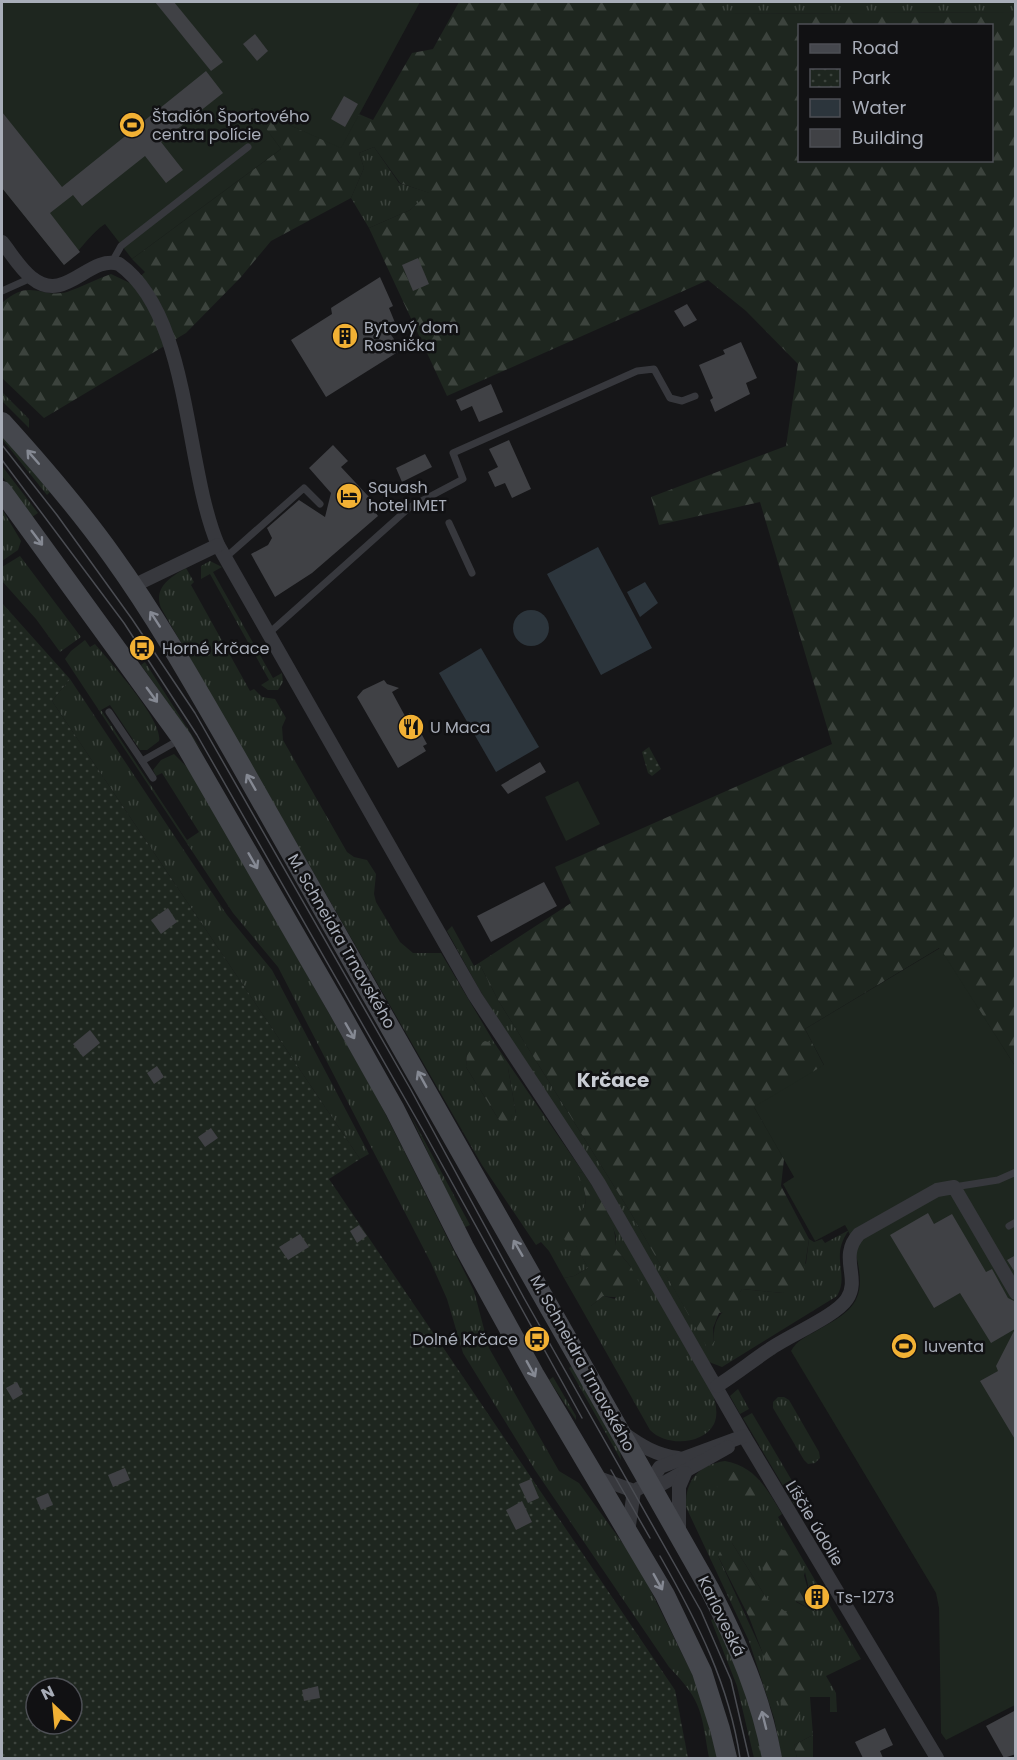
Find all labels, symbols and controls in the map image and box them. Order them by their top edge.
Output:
legend [798,24,993,162]
text: Road [852,35,899,60]
text: Park [852,65,891,90]
text: Water [852,95,906,120]
place label: Štadión Športového centra polície [152,105,309,146]
sports icon: Štadión Športového centra polície [117,110,147,140]
text: Building [852,125,924,150]
place label: Bytový dom Rosnička [364,316,459,357]
building icon: Bytový dom Rosnička [330,321,360,351]
one-way arrow [26,450,40,465]
place label: Squash hotel IMET [368,476,447,517]
hotel icon: Squash hotel IMET [334,481,364,511]
one-way arrow [30,529,43,545]
one-way arrow [149,612,161,628]
bus stop icon: Horné Krčace [127,633,157,663]
place label: Horné Krčace [162,637,270,660]
one-way arrow [145,687,158,703]
restaurant icon: U Maca [396,712,426,742]
place label: U Maca [430,716,490,739]
one-way arrow [245,774,257,791]
street label: M. Schneidra Trnavského [282,850,401,1033]
one-way arrow [248,853,260,870]
one-way arrow [344,1022,356,1039]
district label: Krčace [577,1066,649,1094]
one-way arrow [415,1070,427,1087]
one-way arrow [512,1240,524,1257]
street label: M. Schneidra Trnavského [524,1271,641,1456]
bus stop icon: Dolné Krčace [522,1324,552,1354]
place label: Dolné Krčace [412,1328,518,1351]
sports icon: Iuventa [889,1331,919,1361]
place label: Iuventa [924,1335,984,1358]
one-way arrow [525,1360,537,1377]
street label: Líščie údolie [780,1476,849,1570]
street label: Karloveská [692,1572,751,1660]
one-way arrow [652,1573,664,1590]
building icon: Ts-1273 [802,1582,832,1612]
place label: Ts-1273 [836,1586,894,1609]
north arrow [24,1676,84,1736]
text: N [37,1680,58,1706]
one-way arrow [758,1711,769,1730]

